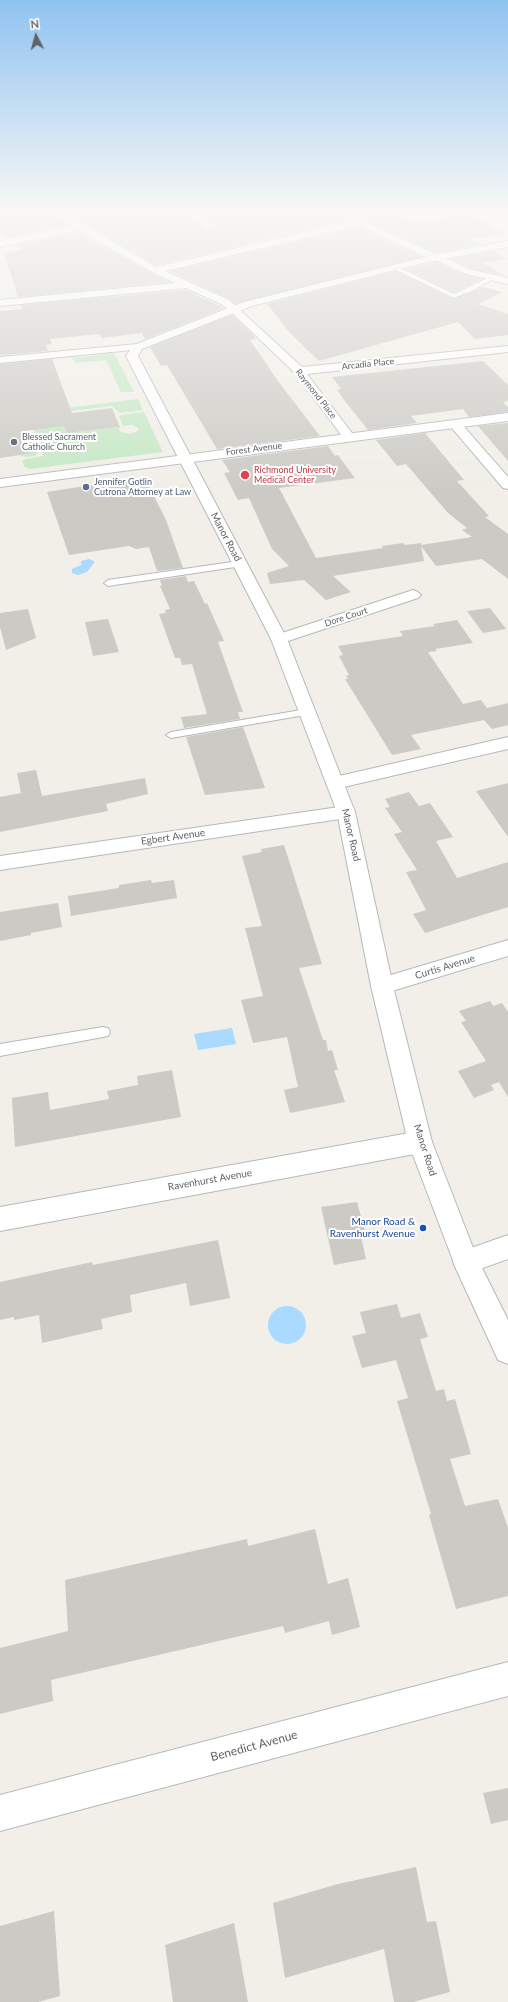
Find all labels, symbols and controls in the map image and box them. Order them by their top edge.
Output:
north arrow [16,16,56,56]
text: N [30,17,40,30]
street label: Arcadia Place [341,356,395,372]
street label: Raymond Place [293,367,339,421]
place label: Blessed Sacrament Catholic Church [22,432,96,453]
marker: Blessed Sacrament Catholic Church [9,437,19,447]
street label: Forest Avenue [225,440,283,458]
place label: Richmond University Medical Center [254,465,336,486]
marker: Richmond University Medical Center [239,469,251,481]
place label: Jennifer Gotlin Cutrona Attorney at Law [94,477,191,498]
marker: Jennifer Gotlin Cutrona Attorney at Law [81,482,91,492]
street label: Manor Road [208,510,244,564]
street label: Dore Court [323,605,369,629]
street label: Manor Road [339,807,363,863]
street label: Egbert Avenue [140,827,206,847]
street label: Curtis Avenue [414,952,476,982]
street label: Manor Road [411,1123,439,1177]
street label: Ravenhurst Avenue [167,1167,253,1193]
place label: Manor Road & Ravenhurst Avenue [330,1216,415,1240]
marker: Manor Road & Ravenhurst Avenue [418,1223,428,1233]
street label: Benedict Avenue [209,1727,299,1765]

